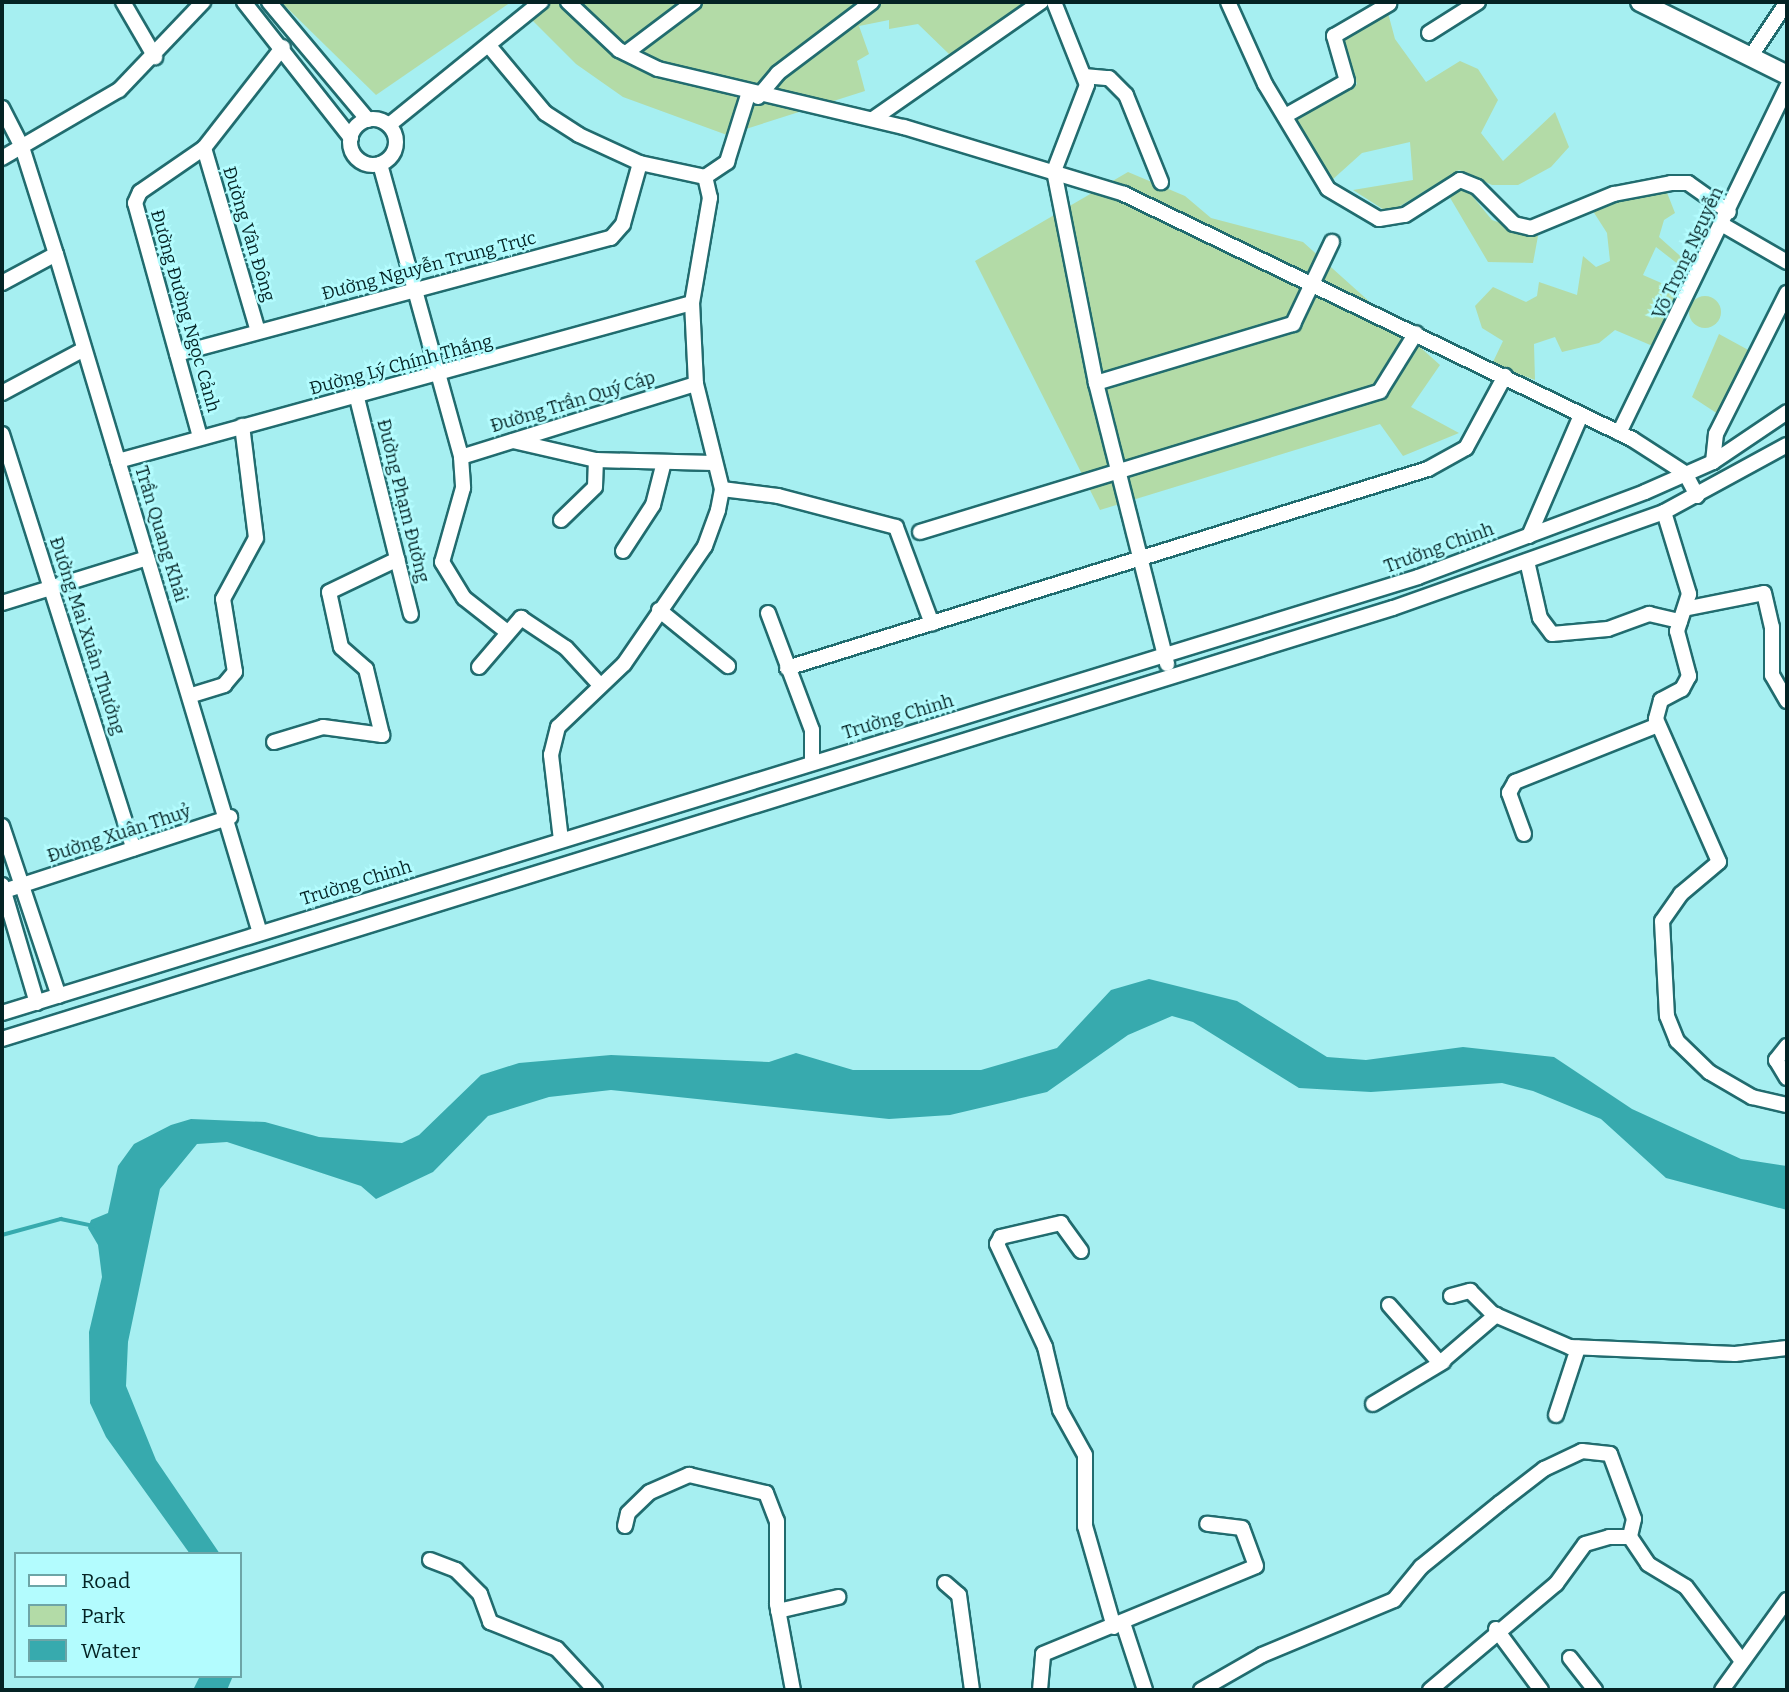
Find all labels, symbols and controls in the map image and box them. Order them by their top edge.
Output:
street label: Đường Vân Đông [218,164,280,304]
street label: Võ Trọng Nguyễn [1648,183,1728,323]
street label: Đường Đường Ngọc Cảnh [146,207,224,415]
street label: Đường Nguyễn Trung Trực [319,227,539,305]
street label: Đường Lý Chính Thắng [307,330,495,400]
street label: Đường Trần Quý Cáp [488,367,658,437]
street label: Đường Phạm Đường [372,417,434,585]
street label: Trần Quang Khải [130,463,192,605]
street label: Trường Chinh [1381,518,1497,578]
street label: Đường Mai Xuân Thưởng [45,534,129,738]
street label: Trường Chinh [840,690,956,744]
street label: Đường Xuân Thuỷ [45,801,193,867]
street label: Trường Chinh [298,856,414,910]
legend [14,1552,242,1678]
text: Road [81,1568,130,1594]
text: Park [81,1603,125,1629]
text: Water [81,1638,140,1664]

